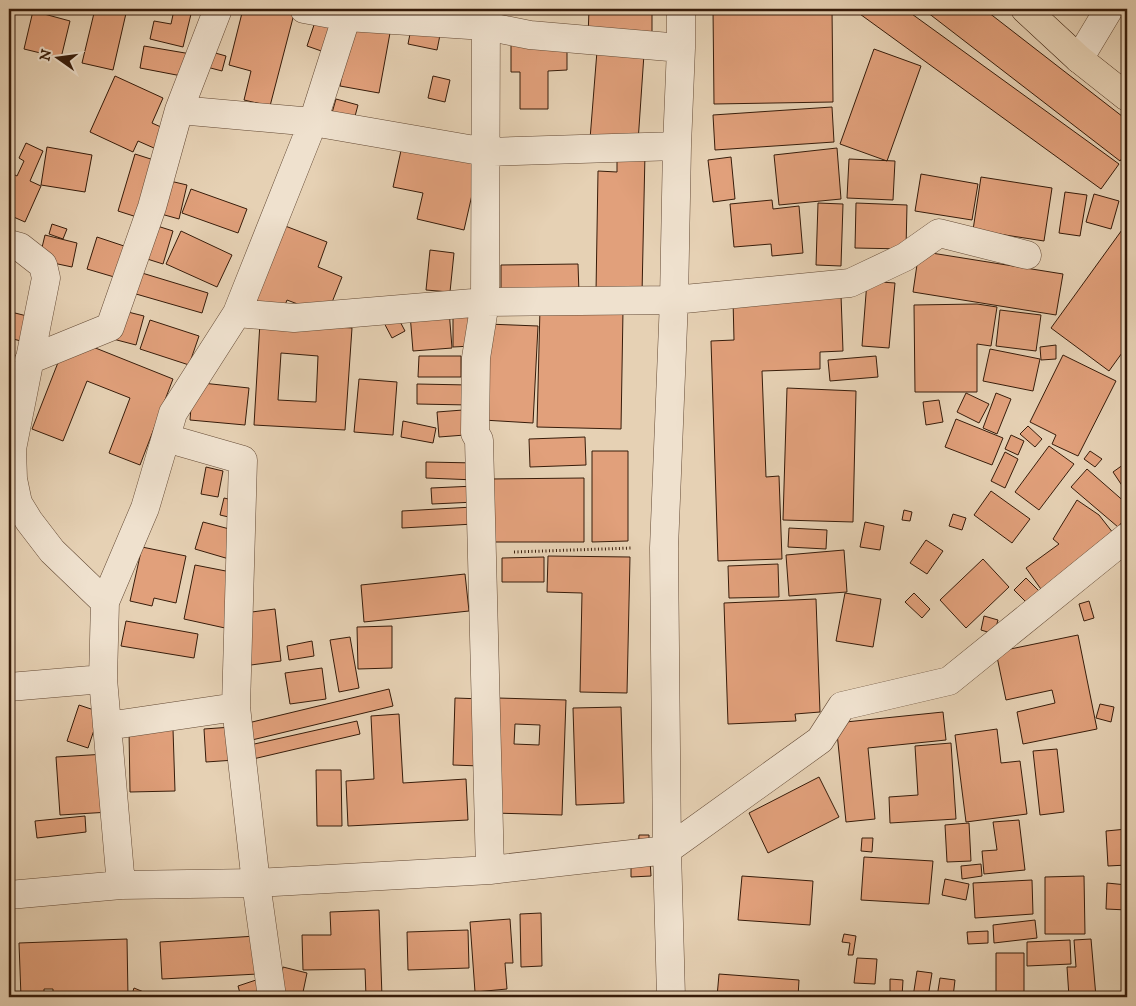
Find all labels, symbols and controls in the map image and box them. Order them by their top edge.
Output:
north arrow [32,32,82,82]
text: N [36,47,57,63]

